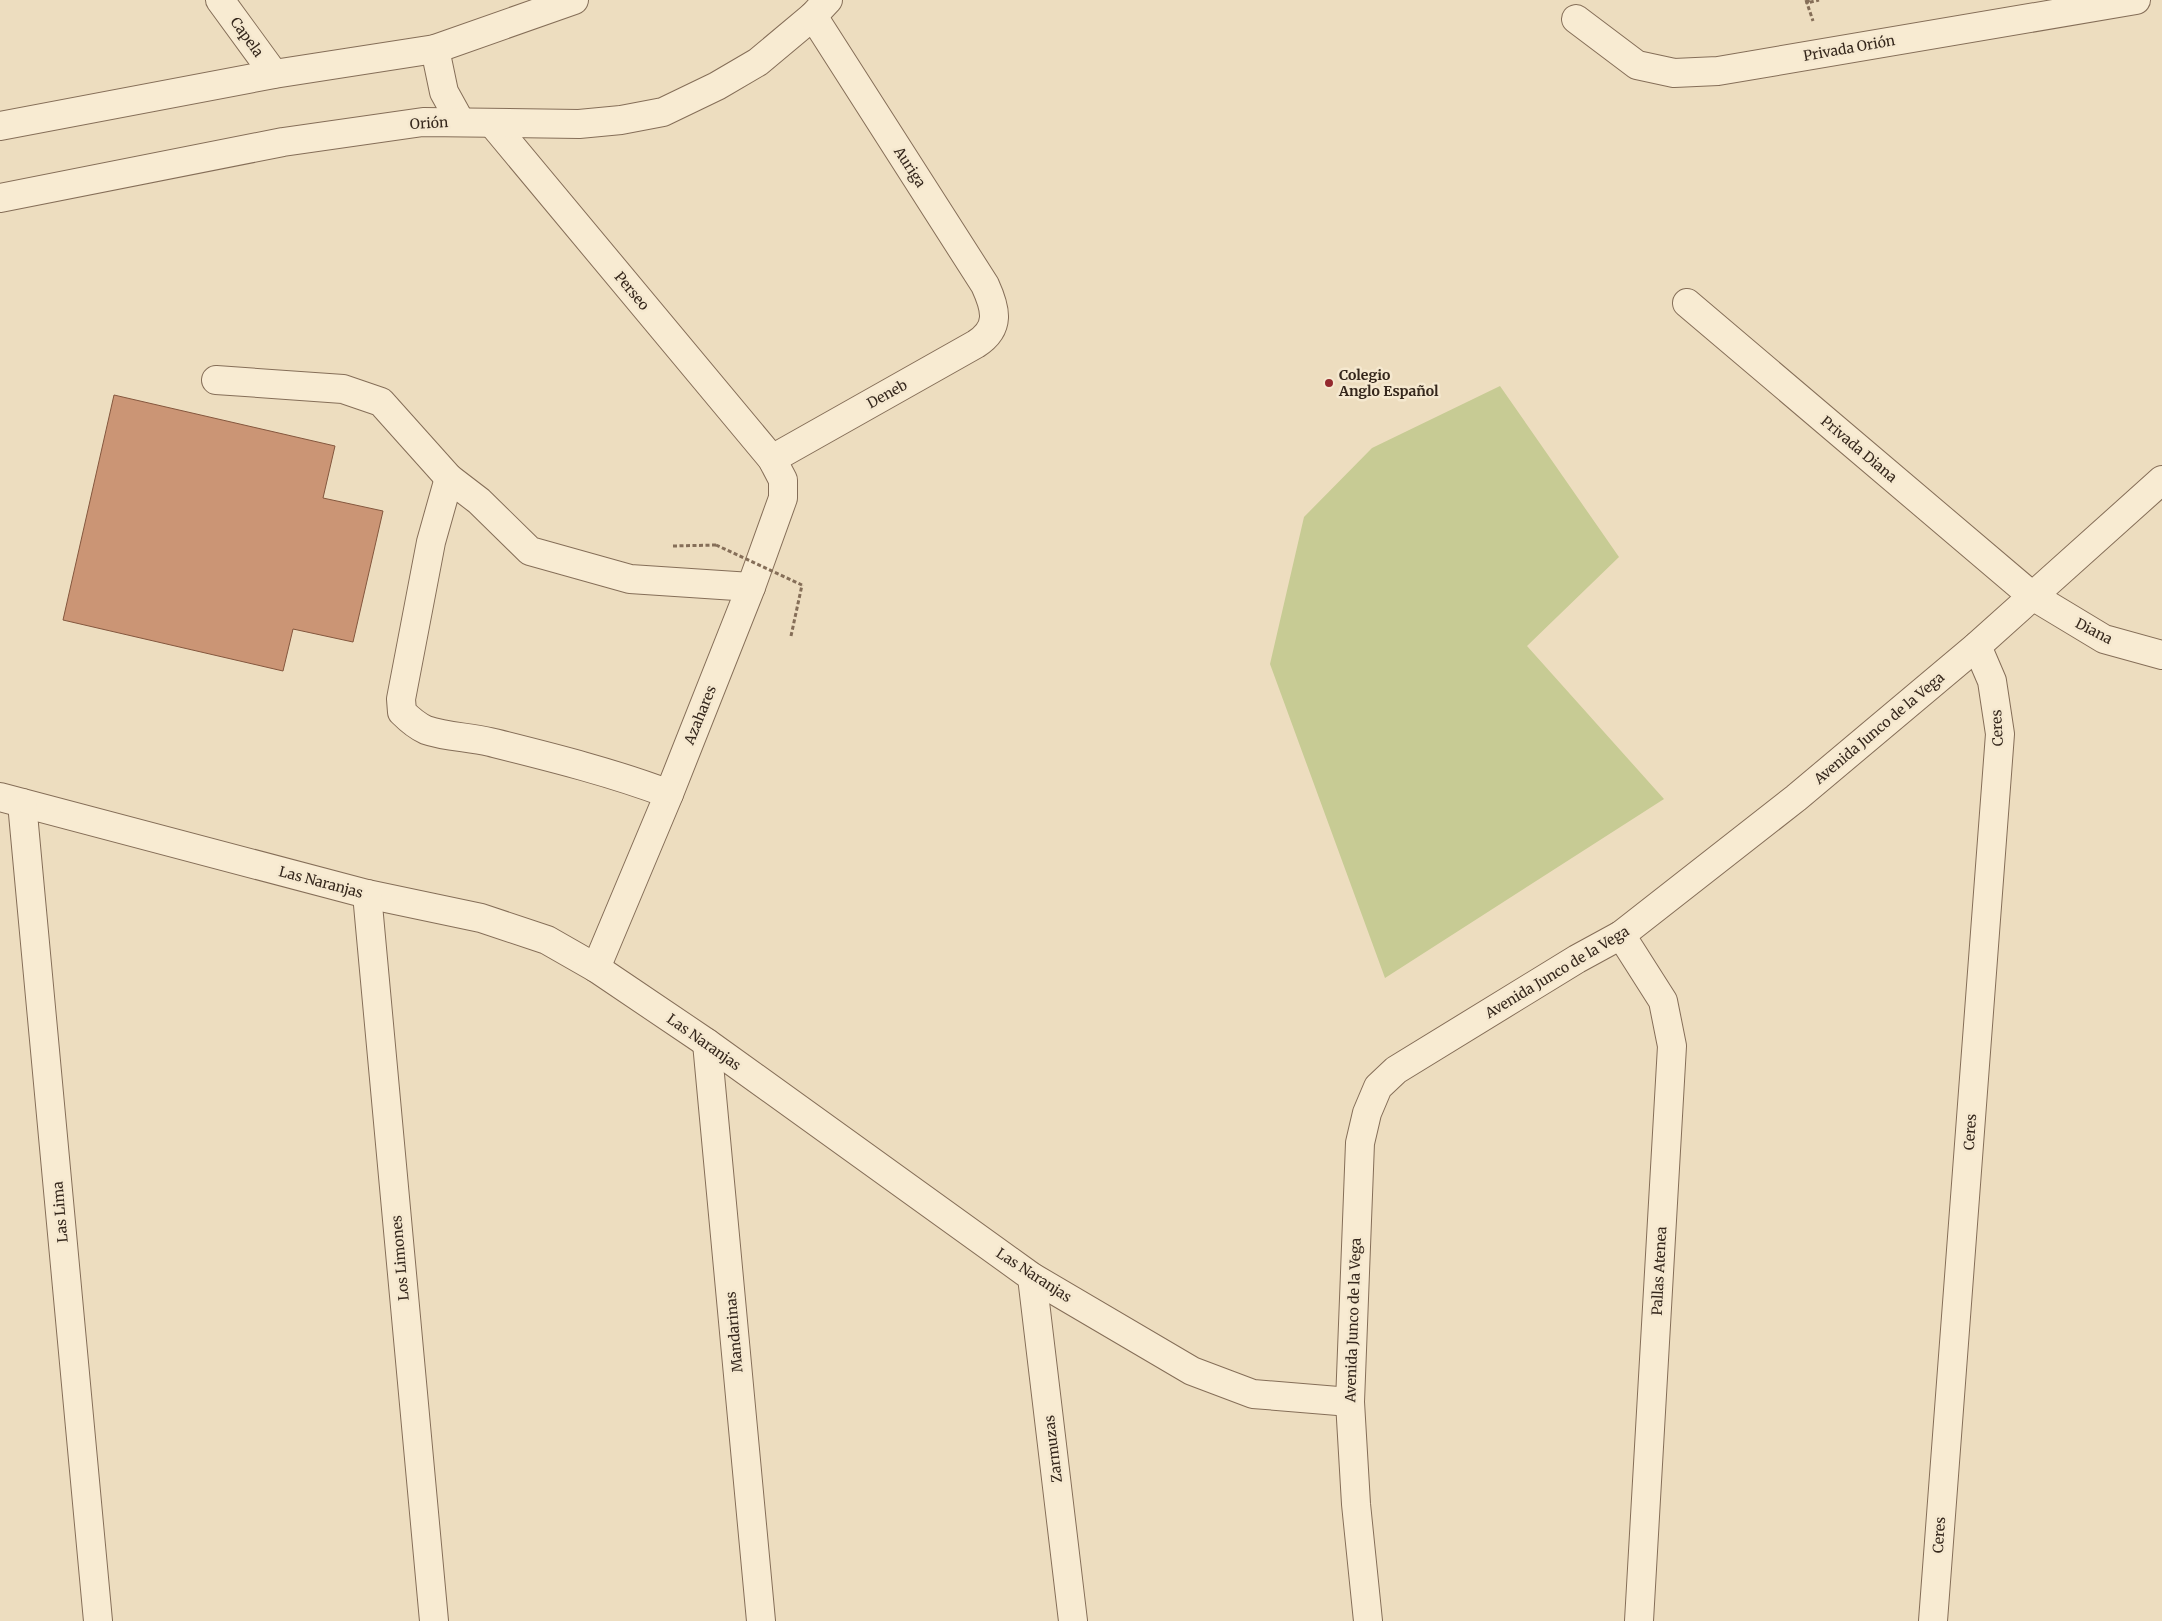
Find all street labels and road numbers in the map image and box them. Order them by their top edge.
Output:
street label: Capela [227,14,268,61]
street label: Privada Orión [1802,31,1896,65]
street label: Orión [409,113,449,133]
street label: Auriga [890,142,930,191]
street label: Perseo [611,268,653,314]
street label: Deneb [864,376,910,412]
street label: Privada Diana [1817,412,1901,486]
street label: Diana [2072,614,2116,648]
street label: Avenida Junco de la Vega [1809,668,1948,788]
street label: Azahares [680,683,720,748]
street label: Ceres [1987,709,2007,747]
street label: Las Naranjas [277,862,365,902]
street label: Avenida Junco de la Vega [1481,922,1633,1023]
street label: Las Naranjas [664,1010,745,1074]
street label: Ceres [1960,1113,1980,1151]
street label: Las Lima [48,1180,72,1243]
street label: Los Limones [387,1214,413,1302]
street label: Pallas Atenea [1648,1226,1670,1316]
street label: Avenida Junco de la Vega [1341,1237,1365,1404]
street label: Las Naranjas [993,1244,1075,1306]
street label: Mandarinas [721,1291,747,1373]
street label: Zarmuzas [1040,1414,1066,1484]
street label: Ceres [1929,1516,1949,1554]

